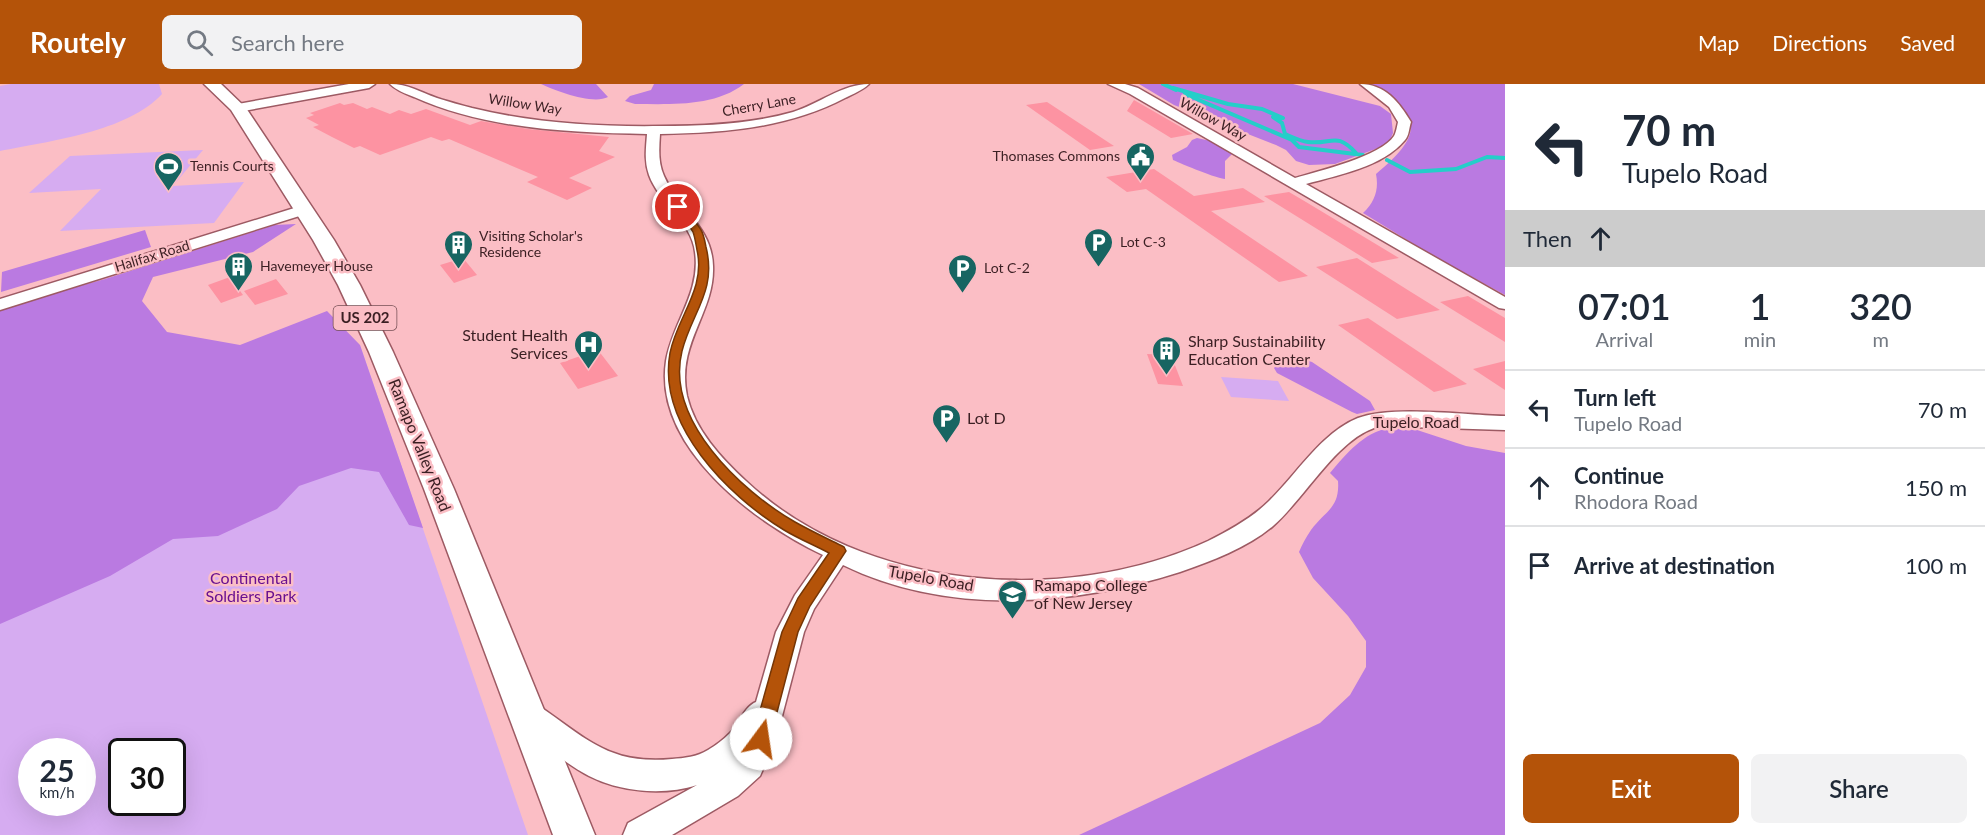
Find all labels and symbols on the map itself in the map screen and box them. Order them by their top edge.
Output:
street label: Willow Way [487,89,564,118]
street label: Cherry Lane [721,90,797,119]
street label: Willow Way [1177,93,1250,144]
public building icon: Thomases Commons [1125,140,1157,182]
place label: Thomases Commons [993,147,1120,164]
sports icon: Tennis Courts [153,150,185,192]
place label: Tennis Courts [190,157,274,174]
pin [652,181,703,232]
parking icon: Lot C-3 [1083,226,1115,268]
place label: Visiting Scholar's Residence [479,227,583,260]
building icon: Visiting Scholar's Residence [442,228,474,270]
place label: Lot C-3 [1120,233,1166,250]
street label: Halifax Road [112,236,191,275]
building icon: Havemeyer House [223,250,255,292]
parking icon: Lot C-2 [947,252,979,294]
place label: Havemeyer House [260,257,373,274]
place label: Lot C-2 [984,259,1030,276]
road number: US 202 [334,306,397,330]
place label: Student Health Services [462,325,568,362]
hospital icon: Student Health Services [573,328,605,370]
place label: Sharp Sustainability Education Center [1188,331,1326,368]
building icon: Sharp Sustainability Education Center [1151,334,1183,376]
street label: Ramapo Valley Road [385,376,456,514]
parking icon: Lot D [930,402,962,444]
place label: Lot D [967,408,1006,427]
street label: Tupelo Road [1373,412,1459,431]
street label: Tupelo Road [887,561,975,594]
park label: Continental Soldiers Park [206,568,297,605]
place label: Ramapo College of New Jersey [1034,575,1147,612]
school or university icon: Ramapo College of New Jersey [997,578,1029,620]
position arrow [729,707,793,771]
speed limit sign: 30 [108,738,186,816]

